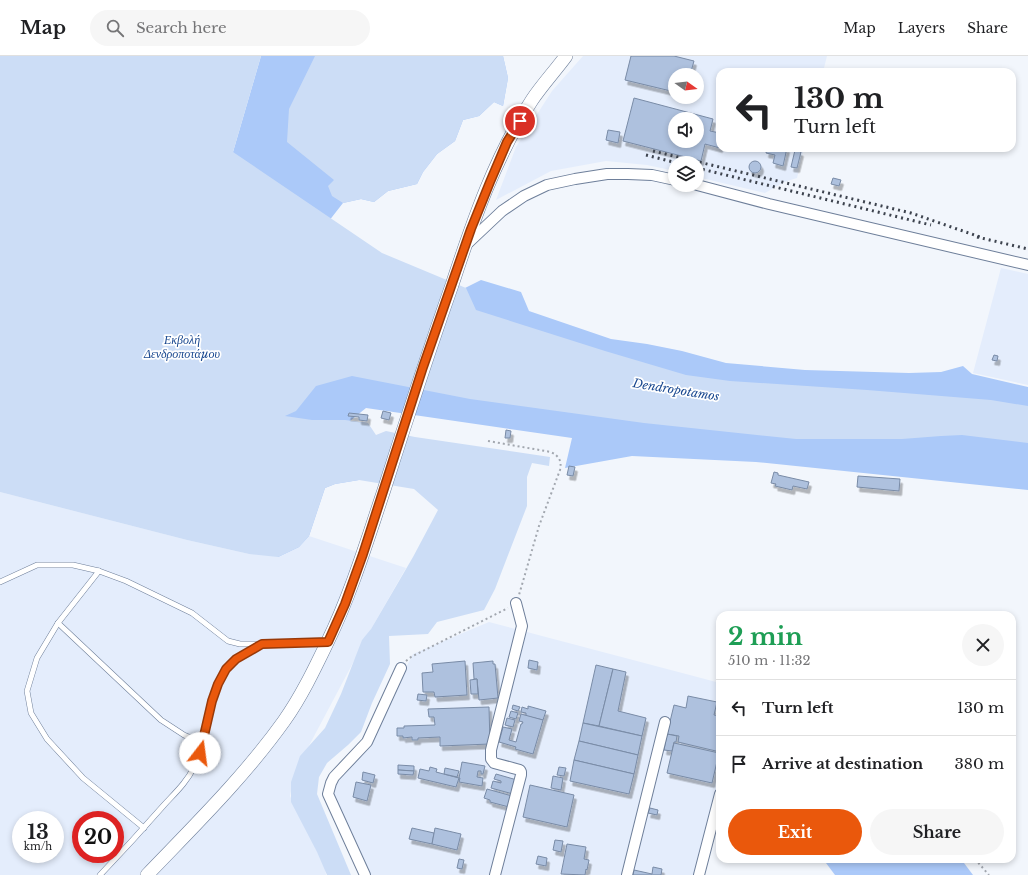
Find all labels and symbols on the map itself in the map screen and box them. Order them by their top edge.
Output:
north arrow [668,68,704,104]
pin [503,104,537,138]
water label: Εκβολή Δενδροποτάμου [143,332,221,361]
water label: Dendropotamos [631,375,721,404]
position arrow [179,732,221,774]
speed limit sign: 20 [72,811,124,863]

